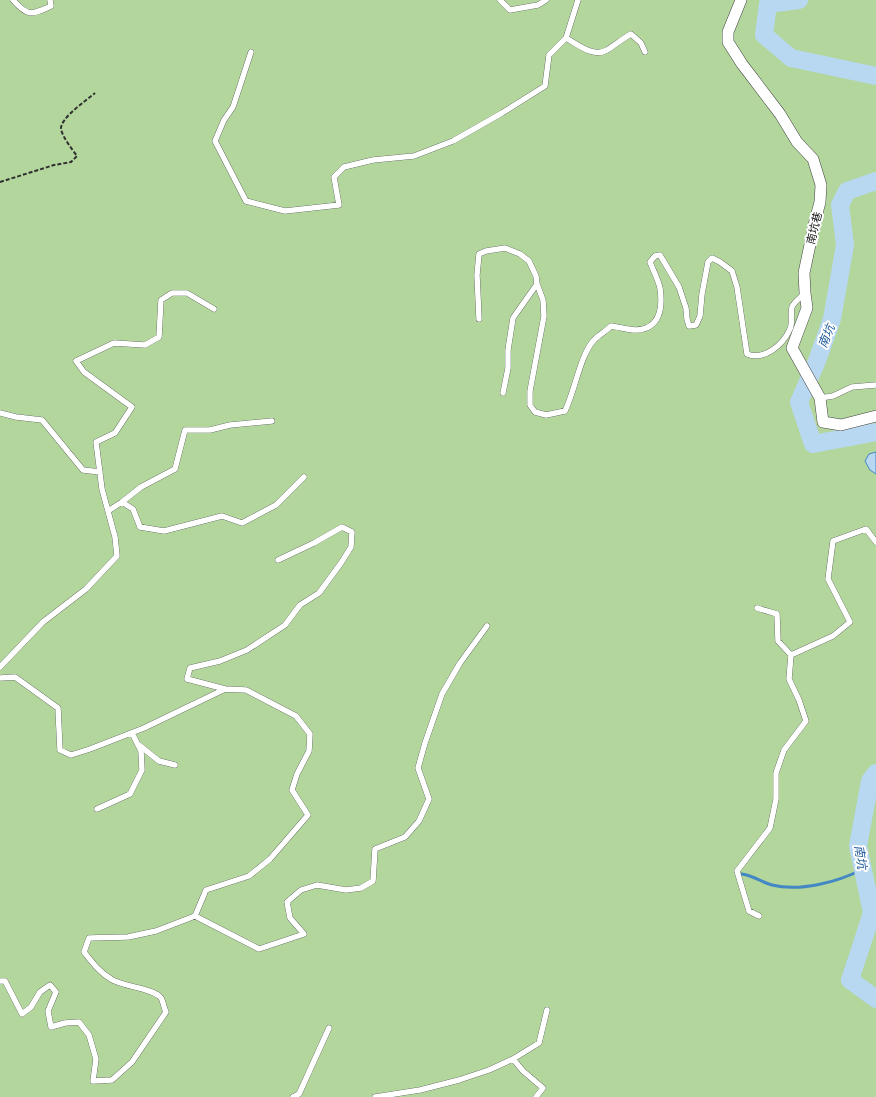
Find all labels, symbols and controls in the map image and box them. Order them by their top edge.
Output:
street label: 南坑巷 [803,210,825,246]
water label: 南坑 [815,320,838,350]
water label: 南坑 [852,844,870,872]

